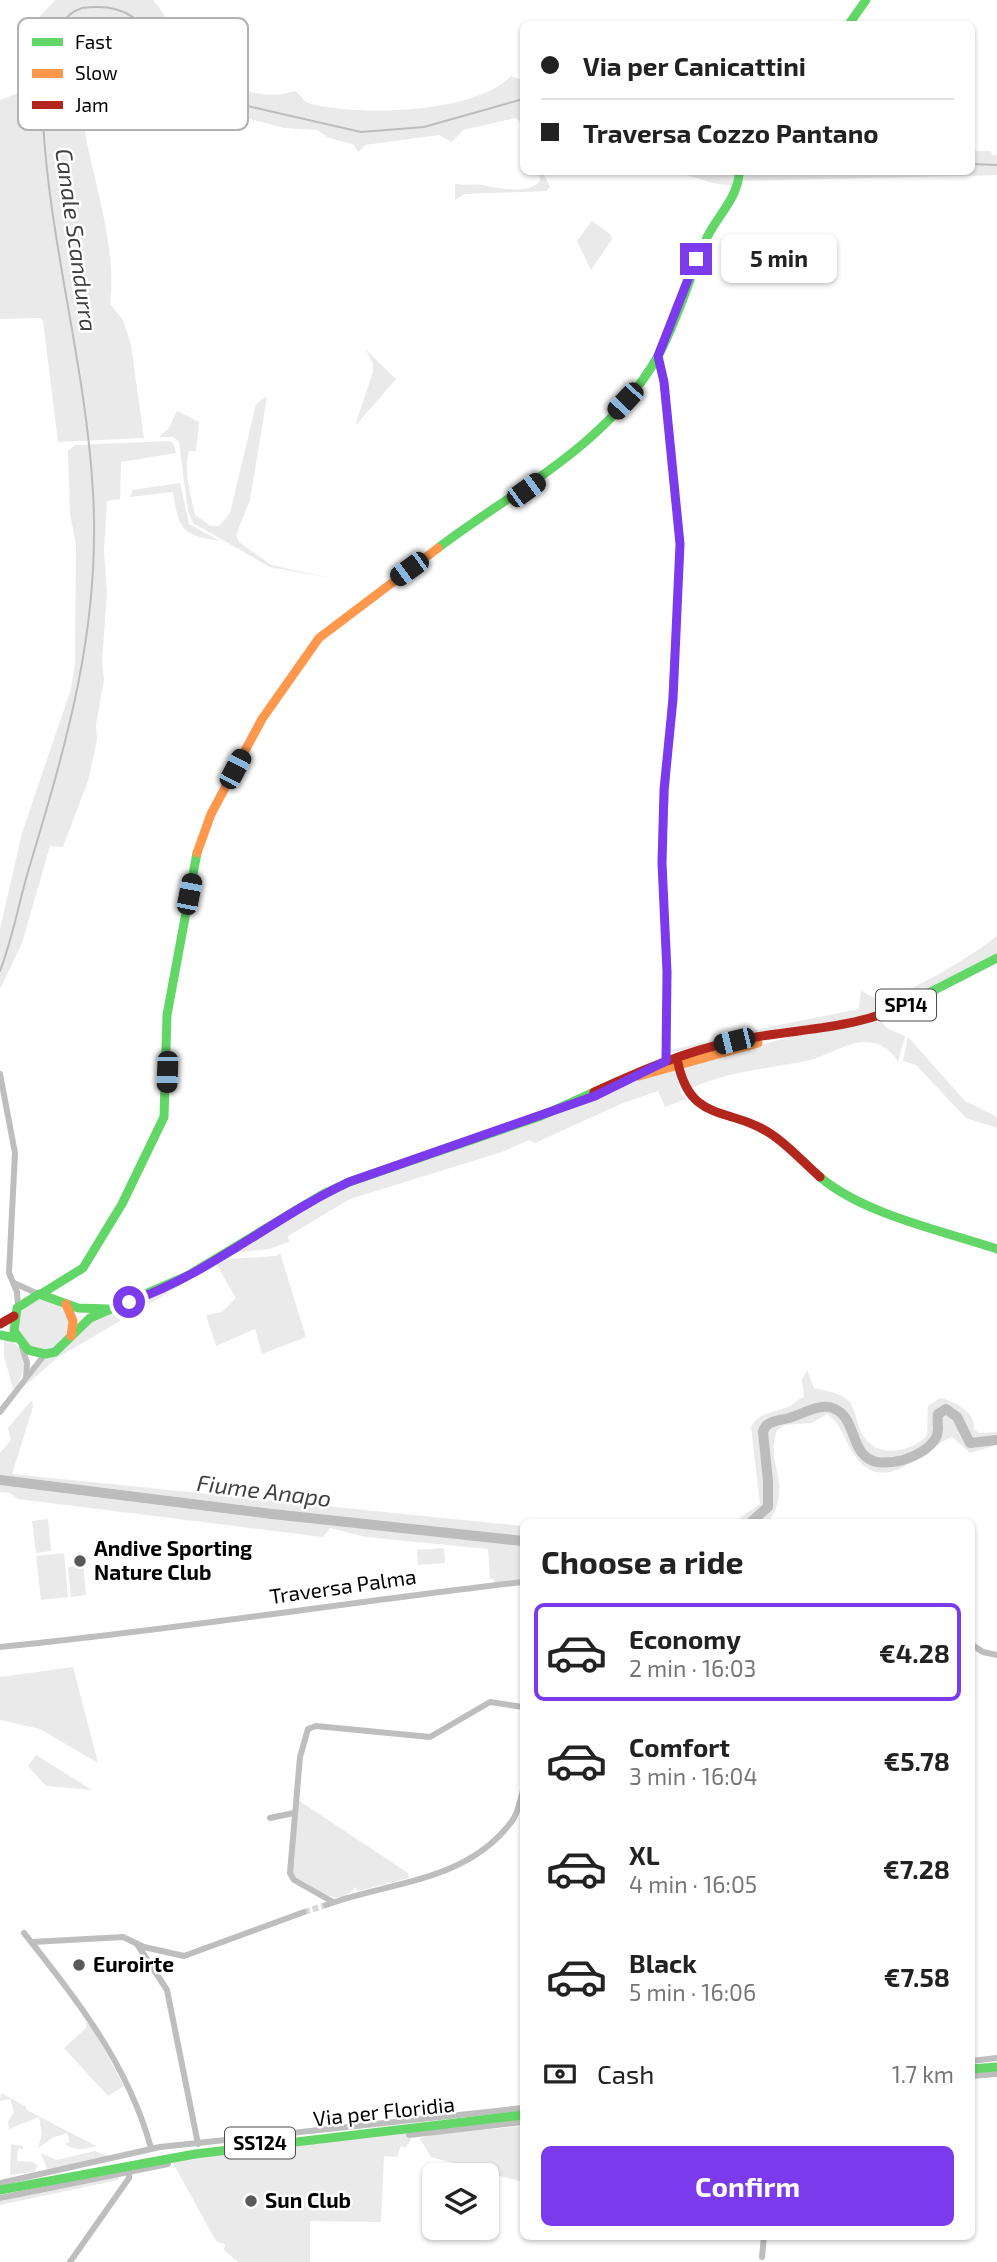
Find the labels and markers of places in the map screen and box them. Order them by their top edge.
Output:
place label: Andive Sporting Nature Club [94,1535,252,1584]
marker: Andive Sporting Nature Club [72,1553,88,1569]
place label: Euroirte [93,1951,174,1976]
marker: Euroirte [71,1957,87,1973]
place label: Sun Club [265,2187,351,2212]
marker: Sun Club [243,2193,259,2209]

